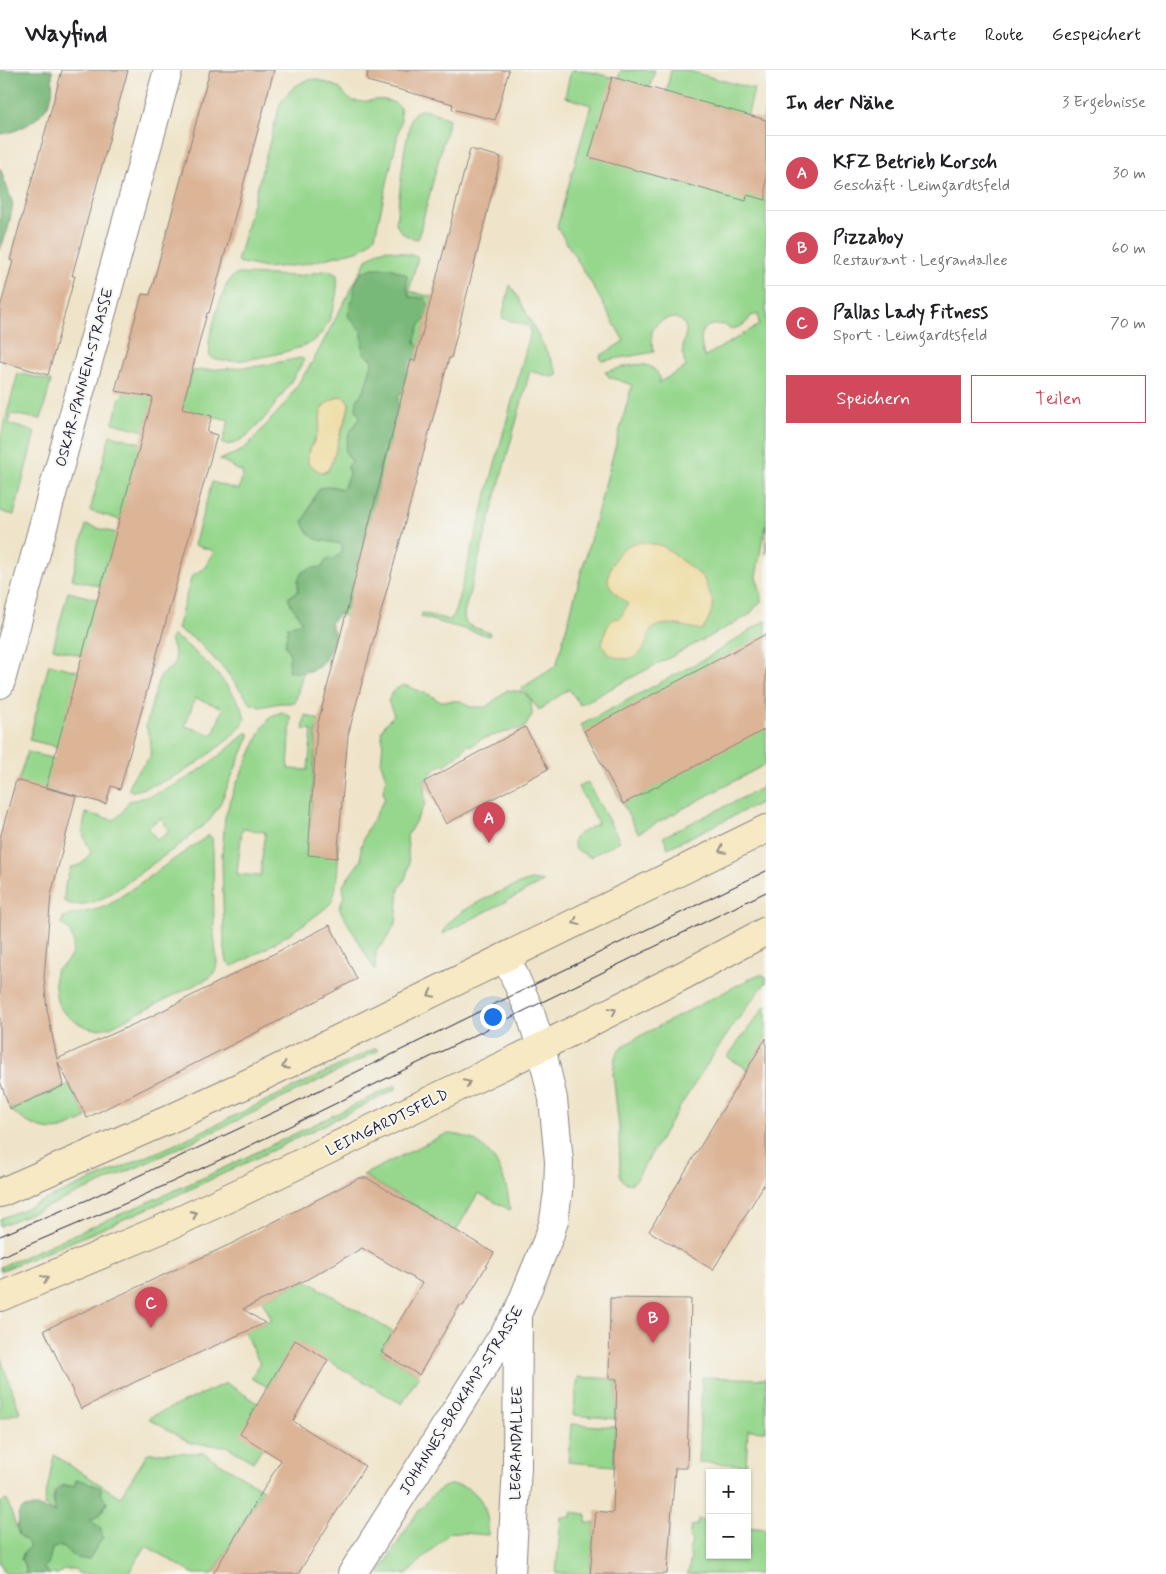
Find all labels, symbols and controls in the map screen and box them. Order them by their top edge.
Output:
text: Wayfind [25,19,107,50]
text: Karte [911,23,957,47]
text: Route [985,23,1024,47]
text: Gespeichert [1052,23,1141,47]
text: In der Nähe [786,89,894,117]
text: 3 Ergebnisse [1062,92,1146,113]
text: KFZ Betrieb Korsch [833,150,997,175]
text: A [797,163,807,184]
text: 30 m [1113,163,1146,184]
text: Geschäft · Leimgardtsfeld [833,175,1010,196]
text: Pizzaboy [833,225,903,250]
text: B [797,238,807,259]
text: 60 m [1112,238,1146,259]
text: Restaurant · Legrandallee [833,250,1008,271]
street label: OSKAR-PANNEN-STRASSE [51,285,119,469]
text: Pallas Lady Fitness [833,300,988,325]
text: C [796,313,808,334]
text: 70 m [1110,313,1146,334]
text: Sport · Leimgardtsfeld [833,325,987,346]
button: Speichern [786,375,961,423]
button: Teilen [971,375,1146,423]
pin: A [473,802,505,843]
one-way arrow [718,844,727,854]
one-way arrow [572,916,581,926]
one-way arrow [427,988,436,998]
your location [480,1004,506,1030]
one-way arrow [607,1007,616,1017]
one-way arrow [281,1060,290,1070]
one-way arrow [462,1079,471,1089]
street label: LEIMGARDTSFELD [323,1085,452,1161]
one-way arrow [189,1210,198,1220]
one-way arrow [40,1274,49,1285]
pin: C [135,1287,167,1328]
street label: JOHANNES-BROKAMP-STRASSE [395,1302,529,1499]
pin: B [637,1302,669,1343]
street label: LEGRANDALLEE [506,1385,528,1500]
map controls [706,1469,751,1559]
button: + [706,1469,751,1514]
button: − [706,1514,751,1559]

